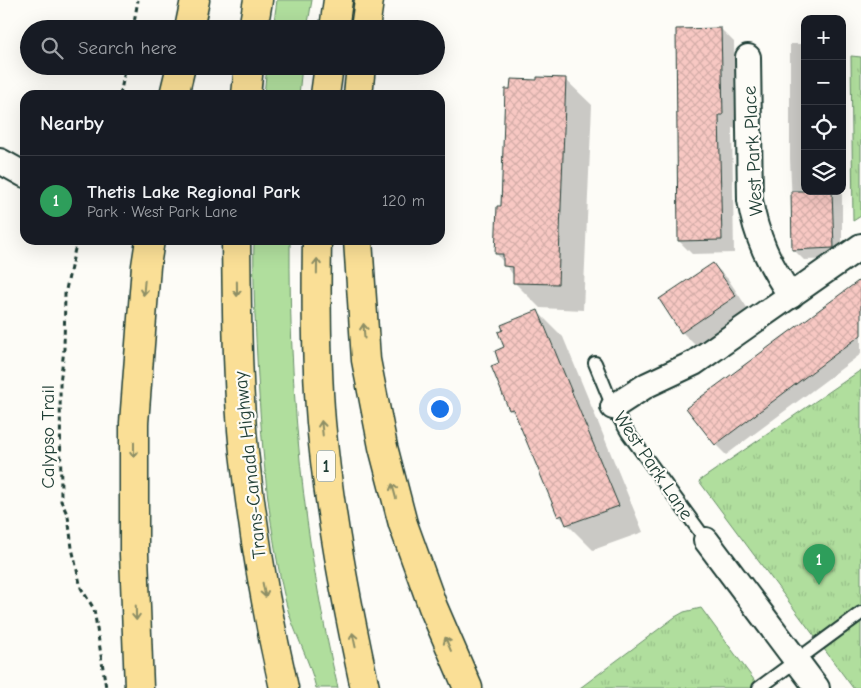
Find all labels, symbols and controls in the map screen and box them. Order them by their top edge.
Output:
map controls [801,15,846,195]
button: + [801,15,846,60]
search box [20,20,445,75]
icon: search [38,34,66,62]
text: Search here [78,37,177,59]
button: − [801,60,846,105]
street label: West Park Place [739,85,767,217]
button: locate [801,105,846,150]
text: Nearby [40,111,104,135]
button: layers [801,150,846,195]
text: Thetis Lake Regional Park [87,181,300,203]
text: 1 [53,192,59,210]
text: 120 m [382,192,425,210]
text: Park · West Park Lane [87,203,237,221]
one-way arrow [312,258,322,274]
one-way arrow [140,280,149,296]
one-way arrow [232,280,242,296]
one-way arrow [360,324,369,340]
street label: Trans-Canada Highway [229,369,271,560]
street label: Calypso Trail [37,385,59,489]
your location [427,396,453,422]
street label: West Park Lane [609,407,698,524]
one-way arrow [317,420,327,436]
one-way arrow [129,442,139,458]
road number: 1 [317,451,335,482]
one-way arrow [389,483,398,499]
pin: 1 [803,544,835,585]
one-way arrow [260,581,270,597]
one-way arrow [131,604,141,621]
one-way arrow [349,633,358,649]
one-way arrow [443,637,453,652]

